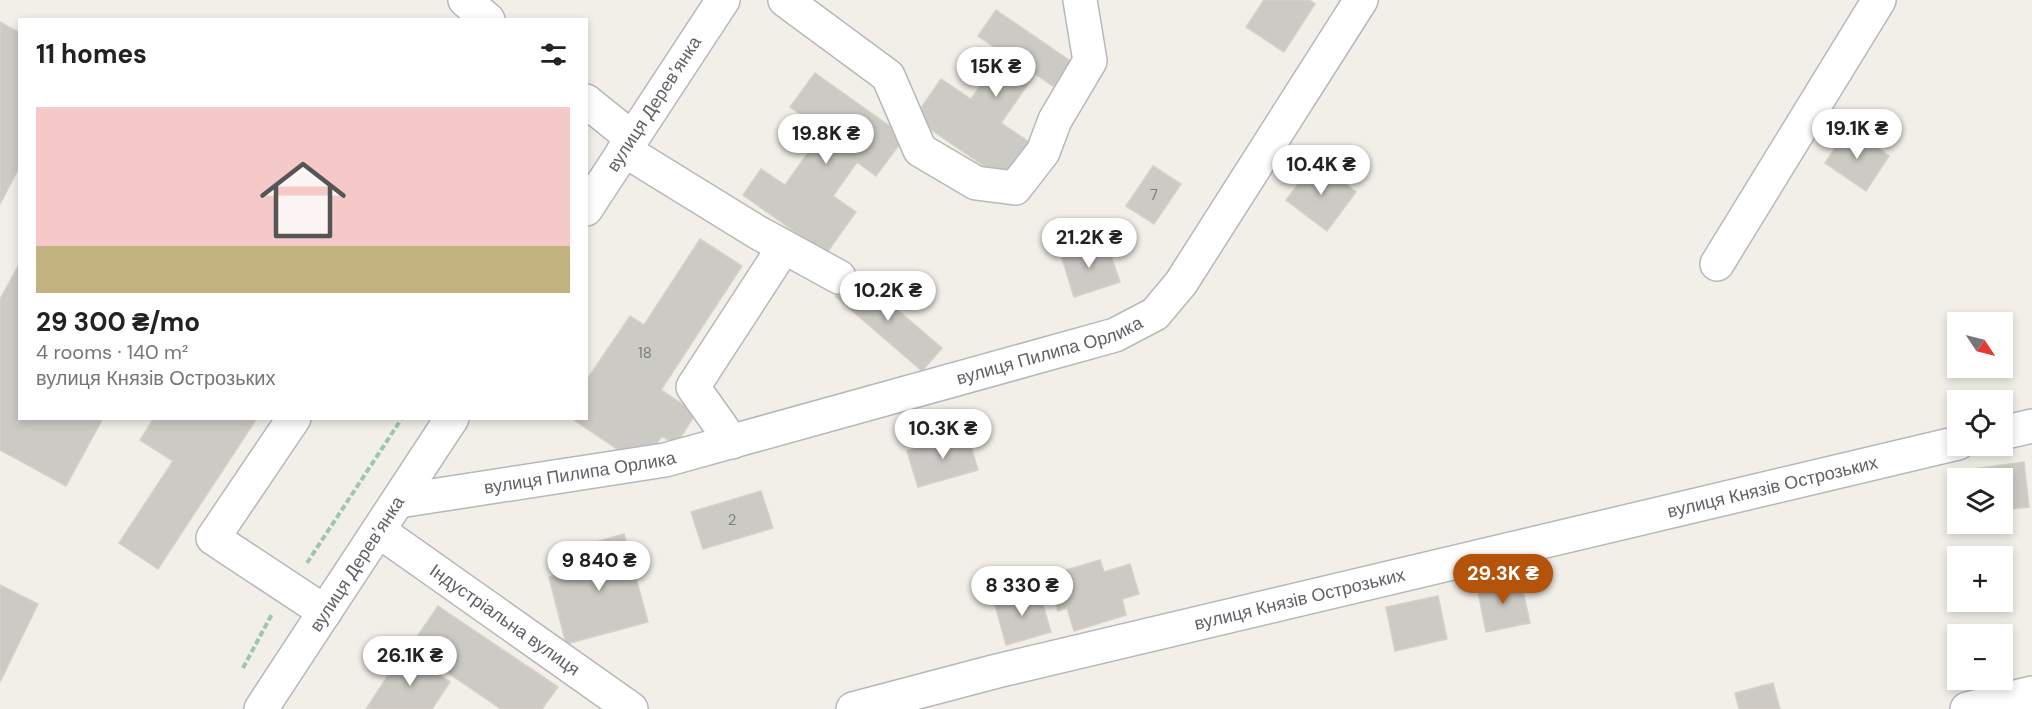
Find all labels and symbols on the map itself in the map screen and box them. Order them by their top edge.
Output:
street label: вулиця Деревʼянка [601,31,707,176]
pin: 15K ₴ [954,47,1038,98]
pin: 19.1K ₴ [1802,109,1912,160]
pin: 19.8K ₴ [771,114,881,165]
pin: 10.4K ₴ [1266,145,1376,196]
house number: 7 [1150,185,1158,205]
pin: 21.2K ₴ [1034,218,1144,269]
pin: 10.2K ₴ [833,271,943,322]
street label: вулиця Пилипа Орлика [954,310,1148,390]
north arrow [1947,312,2013,378]
house number: 18 [638,343,652,363]
pin: 10.3K ₴ [888,409,998,460]
street label: вулиця Пилипа Орлика [482,445,679,500]
street label: вулиця Князів Острозьких [1665,450,1880,524]
street label: вулиця Деревʼянка [304,491,410,636]
house number: 2 [728,510,736,530]
pin: 9 840 ₴ [544,541,654,592]
pin: 29.3K ₴ [1448,554,1558,605]
street label: Індустріальна вулиця [425,559,585,681]
street label: вулиця Князів Острозьких [1192,563,1407,636]
pin: 8 330 ₴ [967,566,1077,617]
pin: 26.1K ₴ [355,636,465,687]

